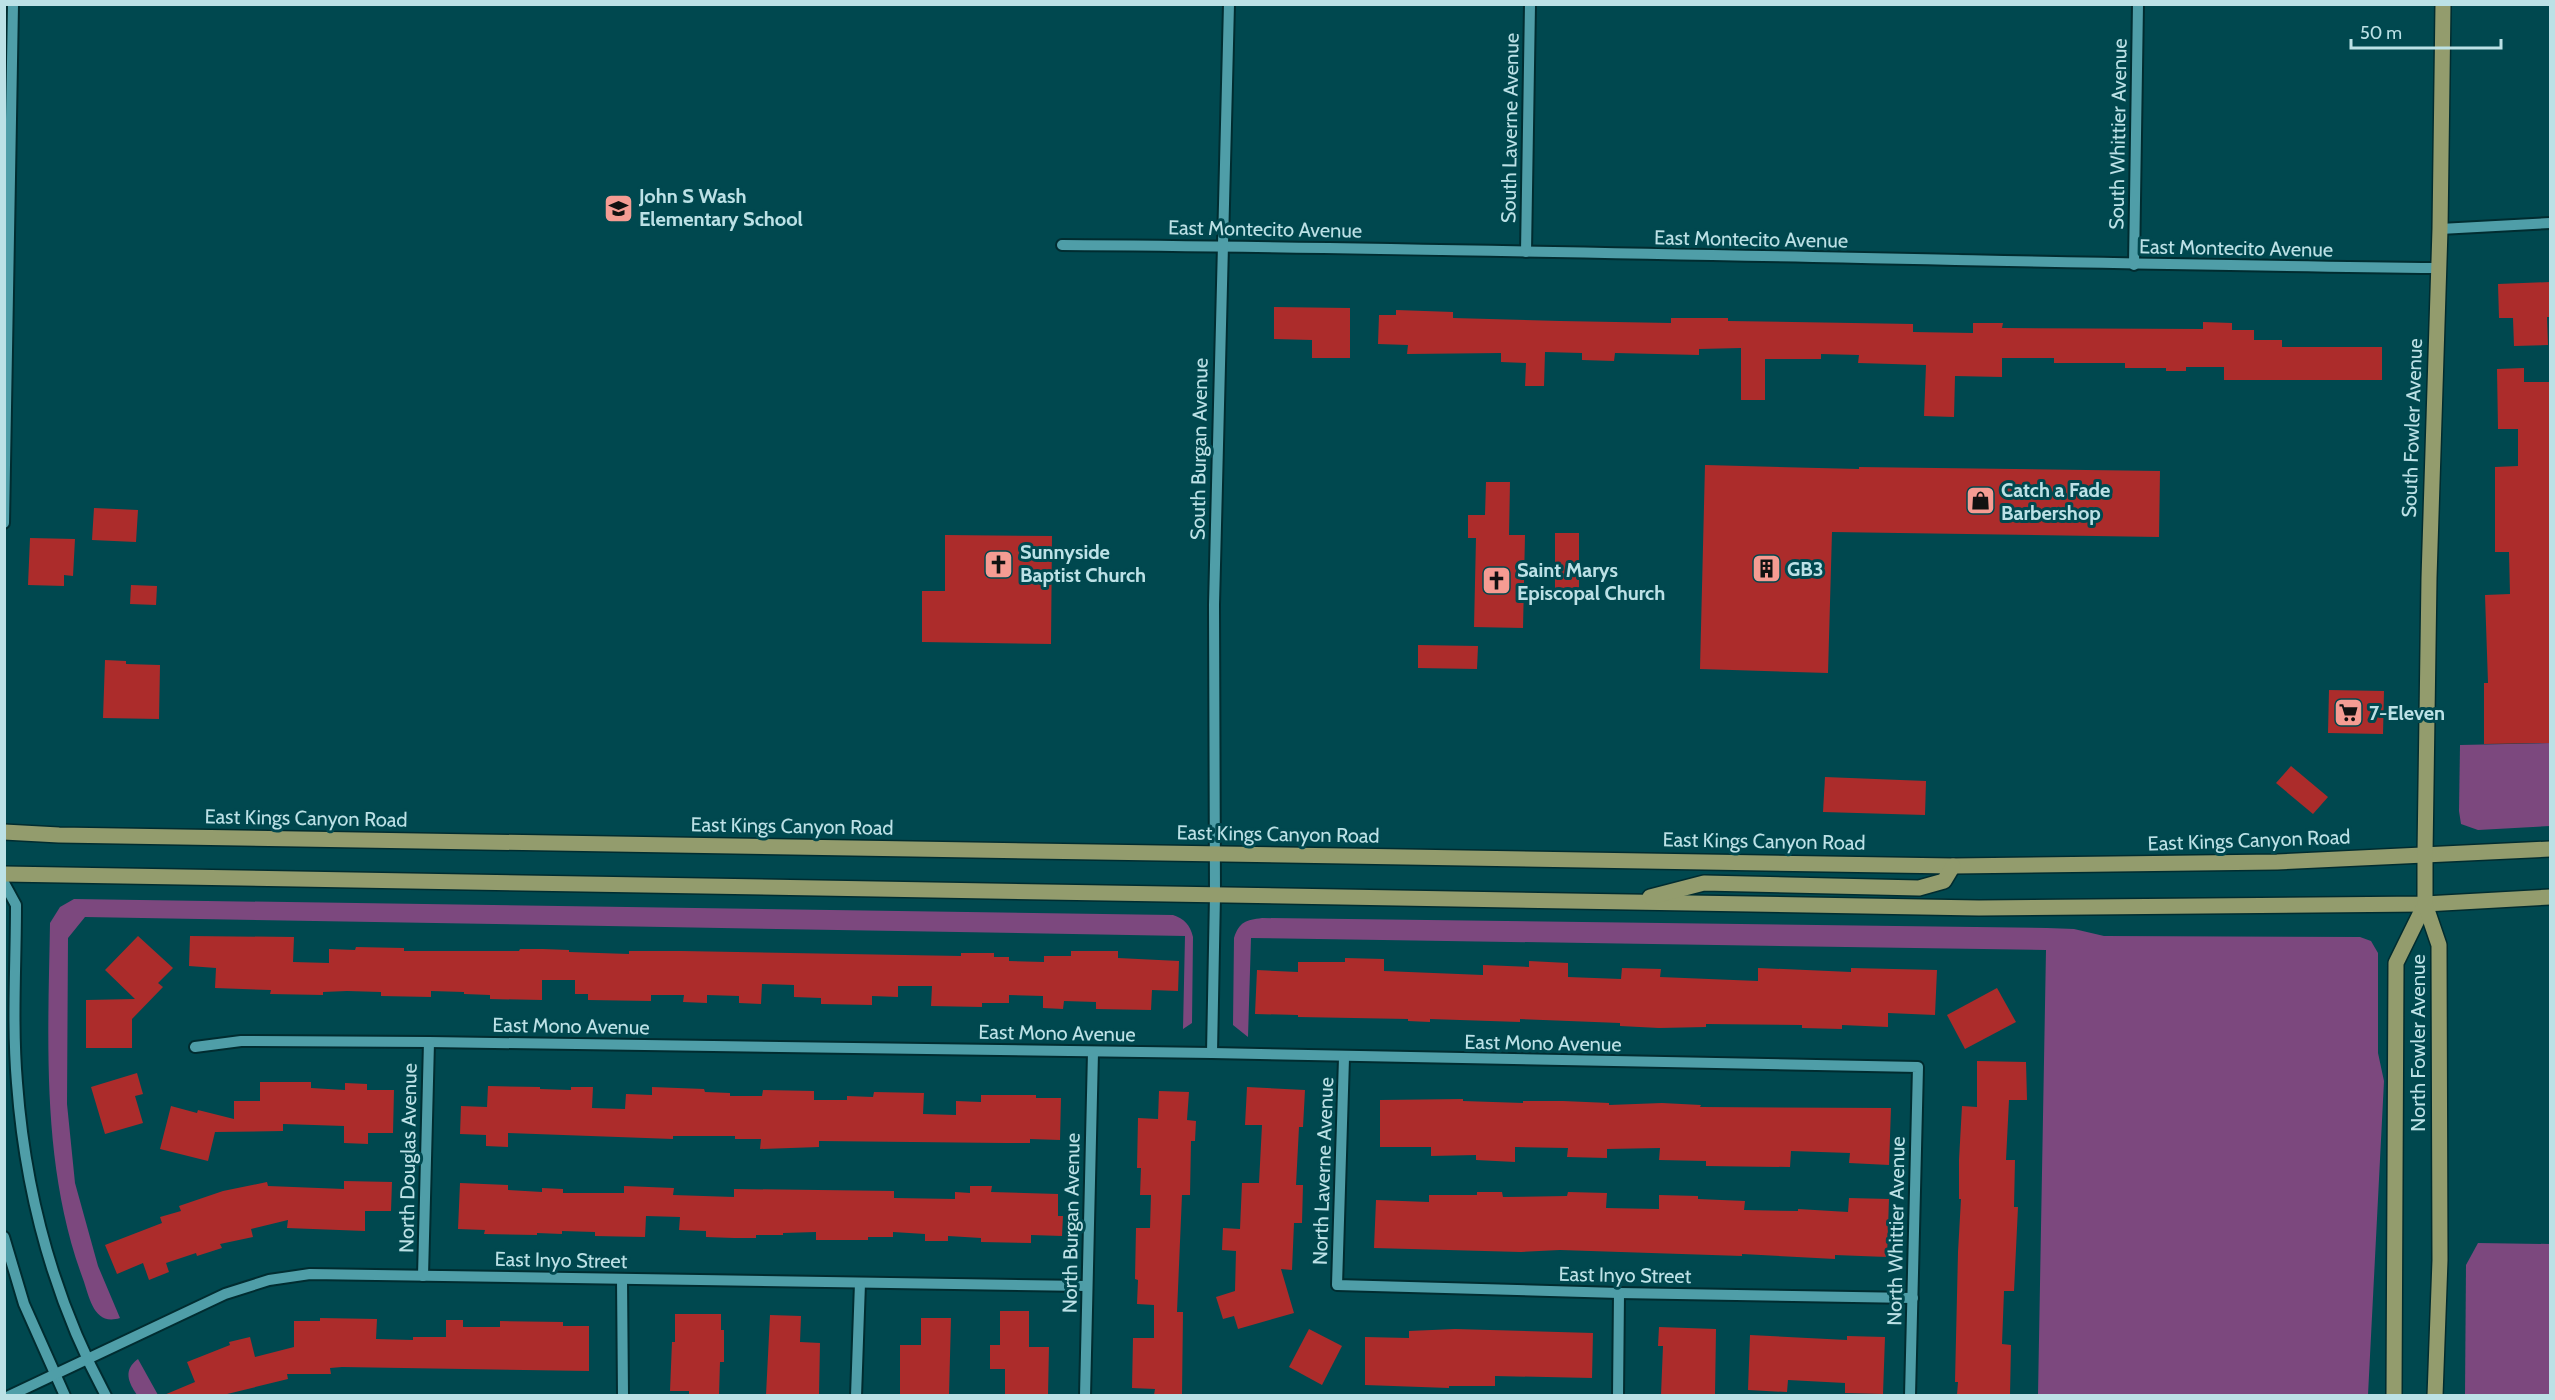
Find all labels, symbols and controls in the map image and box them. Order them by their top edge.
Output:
scale bar [2351,12,2501,50]
text: 50 m [2360,22,2402,44]
street label: South Laverne Avenue [1496,33,1524,223]
street label: South Whittier Avenue [2104,38,2132,230]
place label: John S Wash Elementary School [638,184,803,231]
school or university icon: John S Wash Elementary School [602,192,634,224]
street label: East Montecito Avenue [1168,215,1362,243]
street label: East Montecito Avenue [1654,225,1848,253]
street label: East Montecito Avenue [2139,234,2333,262]
street label: South Fowler Avenue [2397,338,2427,518]
street label: South Burgan Avenue [1185,358,1213,540]
place label: Catch a Fade Barbershop [2001,478,2110,525]
shop icon: Catch a Fade Barbershop [1964,485,1996,517]
place label: Sunnyside Baptist Church [1020,540,1146,587]
church icon: Sunnyside Baptist Church [983,548,1015,580]
building icon: GB3 [1750,553,1782,585]
place label: GB3 [1787,557,1824,581]
place label: Saint Marys Episcopal Church [1517,558,1665,605]
church icon: Saint Marys Episcopal Church [1480,565,1512,597]
supermarket icon: 7-Eleven [2332,697,2364,729]
place label: 7-Eleven [2369,701,2445,725]
street label: East Kings Canyon Road [204,804,408,832]
street label: East Kings Canyon Road [690,812,894,840]
street label: East Kings Canyon Road [1176,820,1380,848]
street label: East Kings Canyon Road [2147,824,2351,856]
street label: East Kings Canyon Road [1662,827,1866,855]
street label: North Fowler Avenue [2406,954,2430,1132]
street label: East Mono Avenue [492,1013,650,1039]
street label: East Mono Avenue [978,1020,1136,1046]
street label: East Mono Avenue [1464,1030,1622,1056]
street label: North Douglas Avenue [394,1063,422,1253]
street label: North Laverne Avenue [1308,1077,1338,1265]
street label: North Burgan Avenue [1057,1133,1085,1313]
street label: North Whittier Avenue [1882,1136,1910,1326]
street label: East Inyo Street [494,1247,628,1273]
street label: East Inyo Street [1558,1262,1692,1288]

